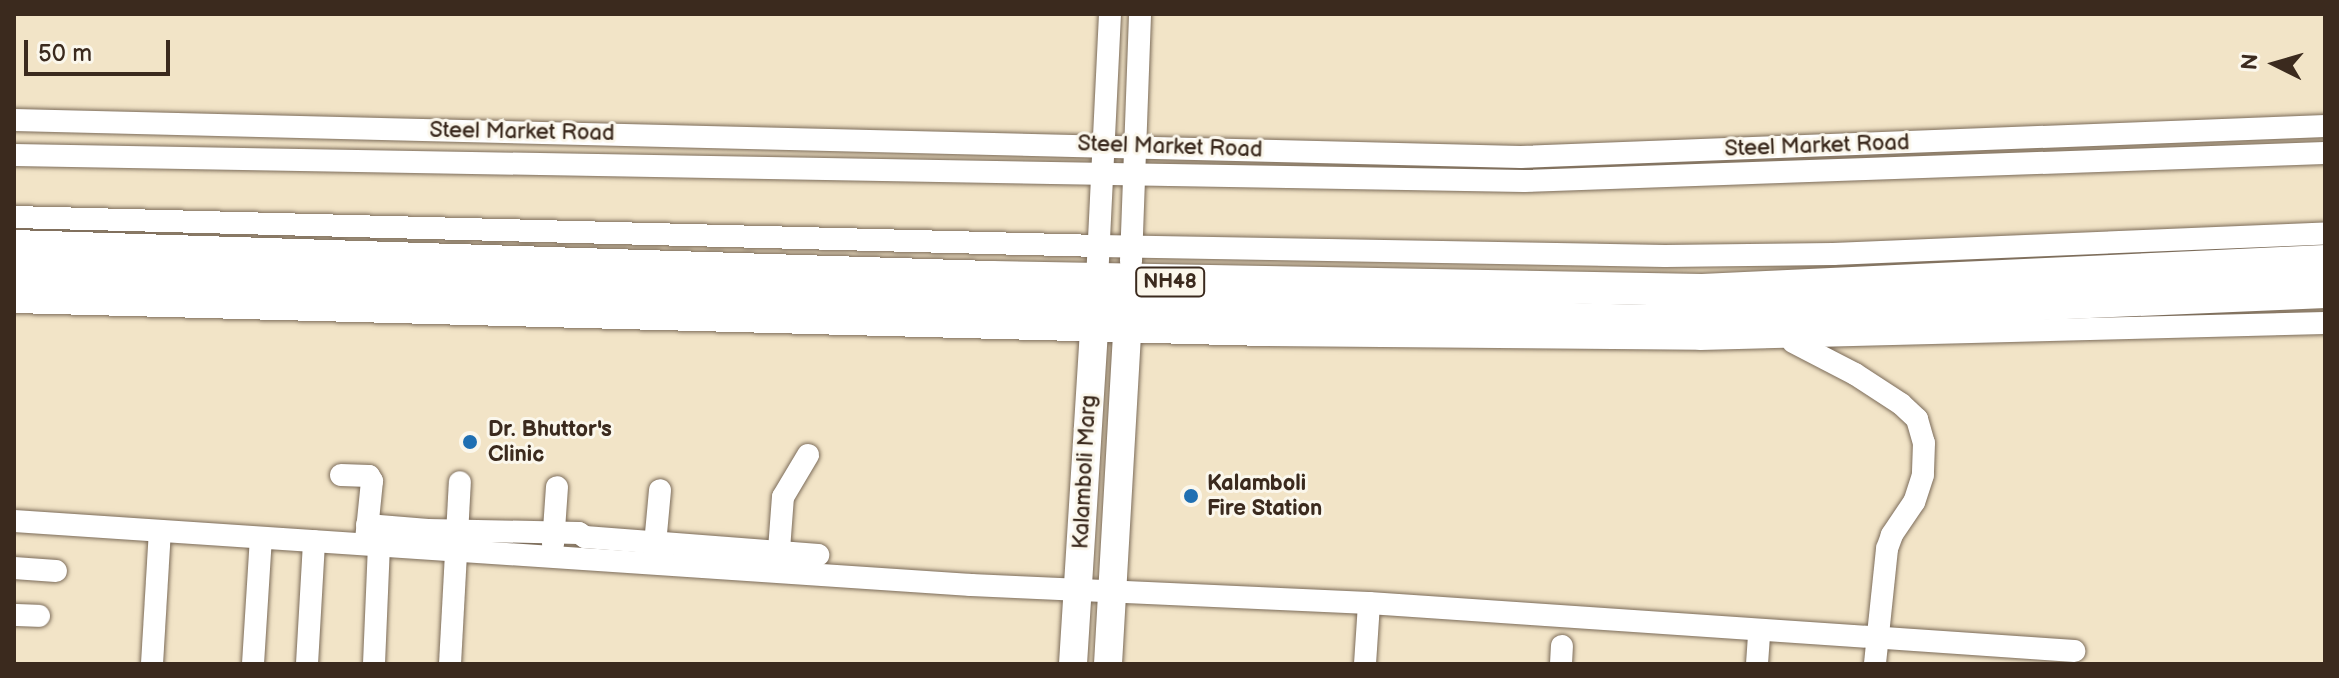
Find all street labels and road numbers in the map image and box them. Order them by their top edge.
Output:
street label: Steel Market Road [429,117,615,147]
street label: Steel Market Road [1724,130,1910,162]
street label: Steel Market Road [1077,131,1263,163]
road number: NH48 [1134,266,1206,298]
street label: Kalamboli Marg [1068,394,1102,550]

